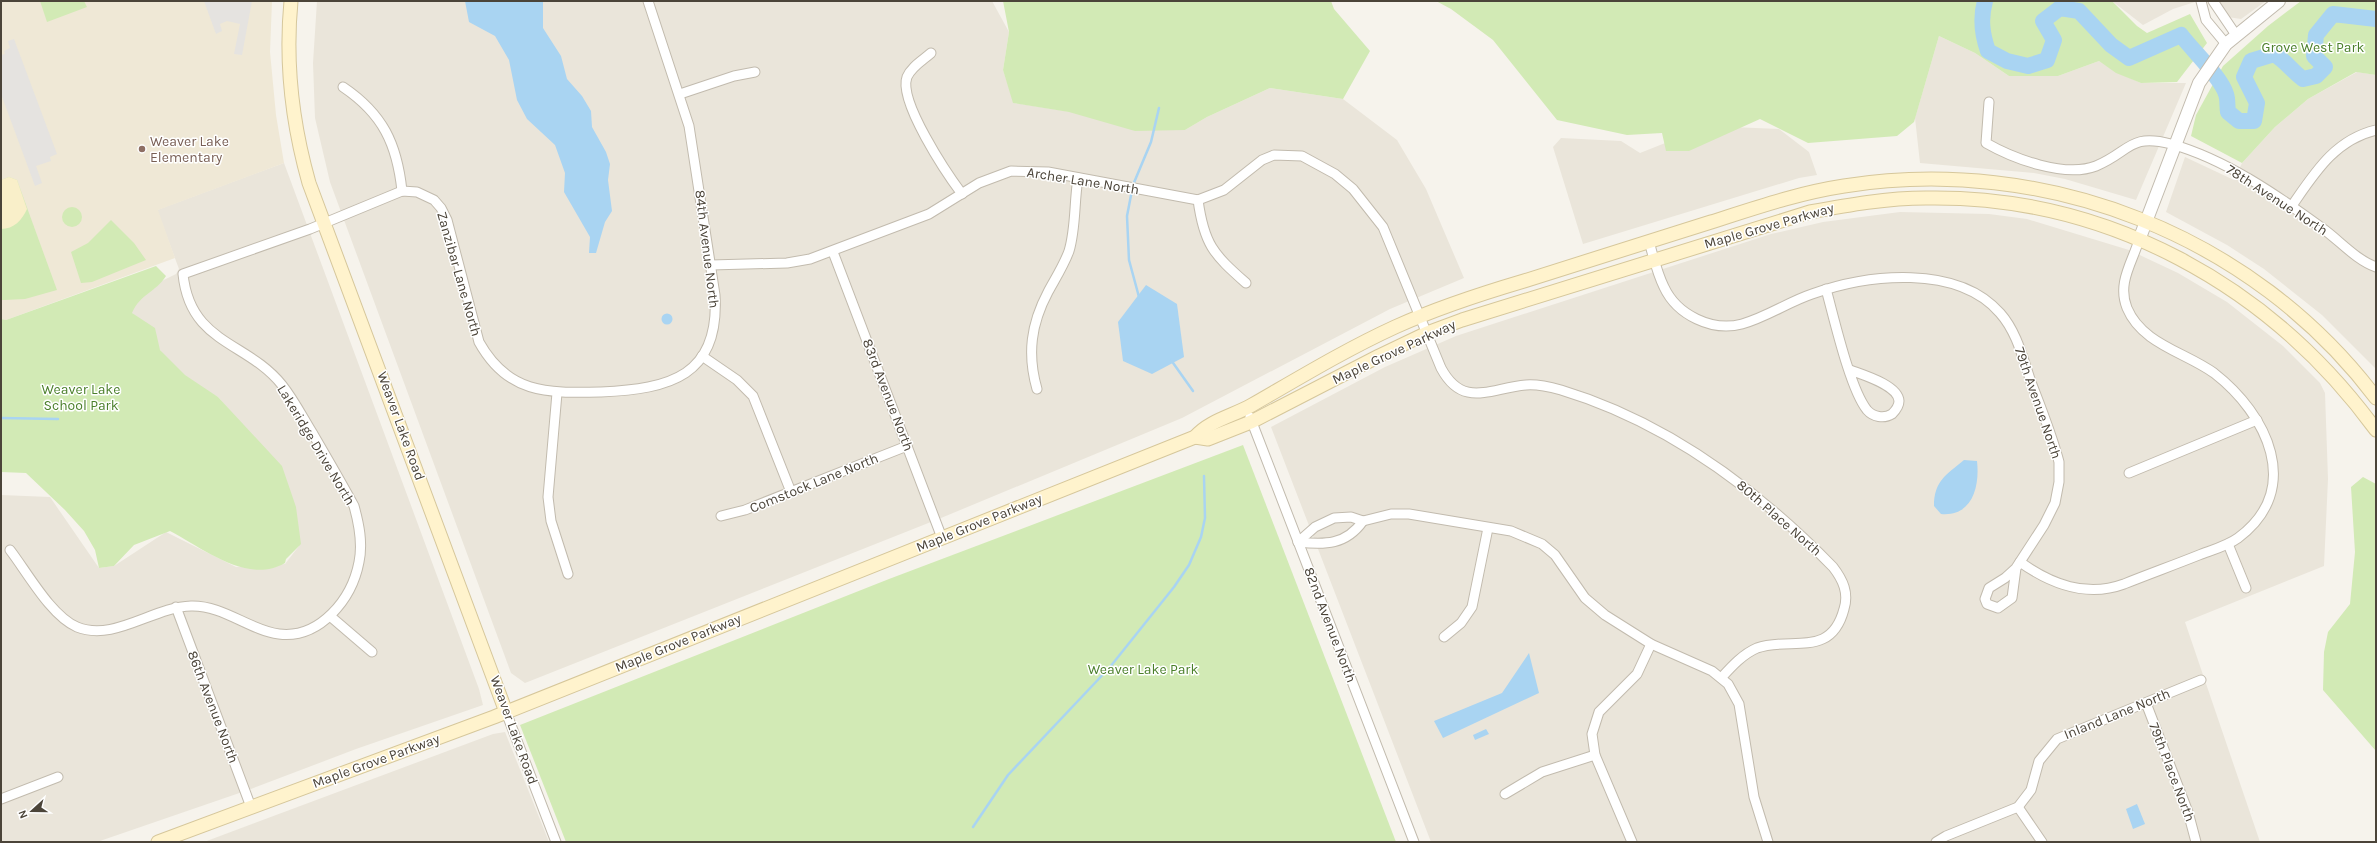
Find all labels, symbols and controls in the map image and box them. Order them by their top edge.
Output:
park label: Grove West Park [2262,39,2365,56]
place label: Weaver Lake Elementary [150,133,229,166]
marker: Weaver Lake Elementary [137,144,147,154]
street label: 78th Avenue North [2223,161,2331,239]
street label: Archer Lane North [1026,164,1140,198]
street label: 84th Avenue North [691,189,723,309]
street label: Maple Grove Parkway [1702,199,1836,253]
street label: Zanzibar Lane North [433,210,485,338]
street label: Maple Grove Parkway [1330,316,1459,388]
street label: 83rd Avenue North [859,336,917,454]
street label: 79th Avenue North [2011,345,2065,461]
street label: Weaver Lake Road [373,369,429,483]
park label: Weaver Lake School Park [42,381,120,414]
street label: Lakeridge Drive North [273,382,359,508]
street label: Comstock Lane North [747,449,881,517]
street label: 80th Place North [1733,476,1825,560]
street label: Maple Grove Parkway [914,490,1045,556]
street label: 82nd Avenue North [1300,565,1360,685]
street label: Maple Grove Parkway [613,610,744,676]
street label: 86th Avenue North [184,648,242,766]
park label: Weaver Lake Park [1088,661,1198,678]
street label: Weaver Lake Road [486,673,542,787]
street label: Inland Lane North [2061,685,2173,743]
street label: 79th Place North [2145,720,2199,824]
street label: Maple Grove Parkway [310,730,442,792]
north arrow [12,791,52,831]
text: N [16,808,31,820]

